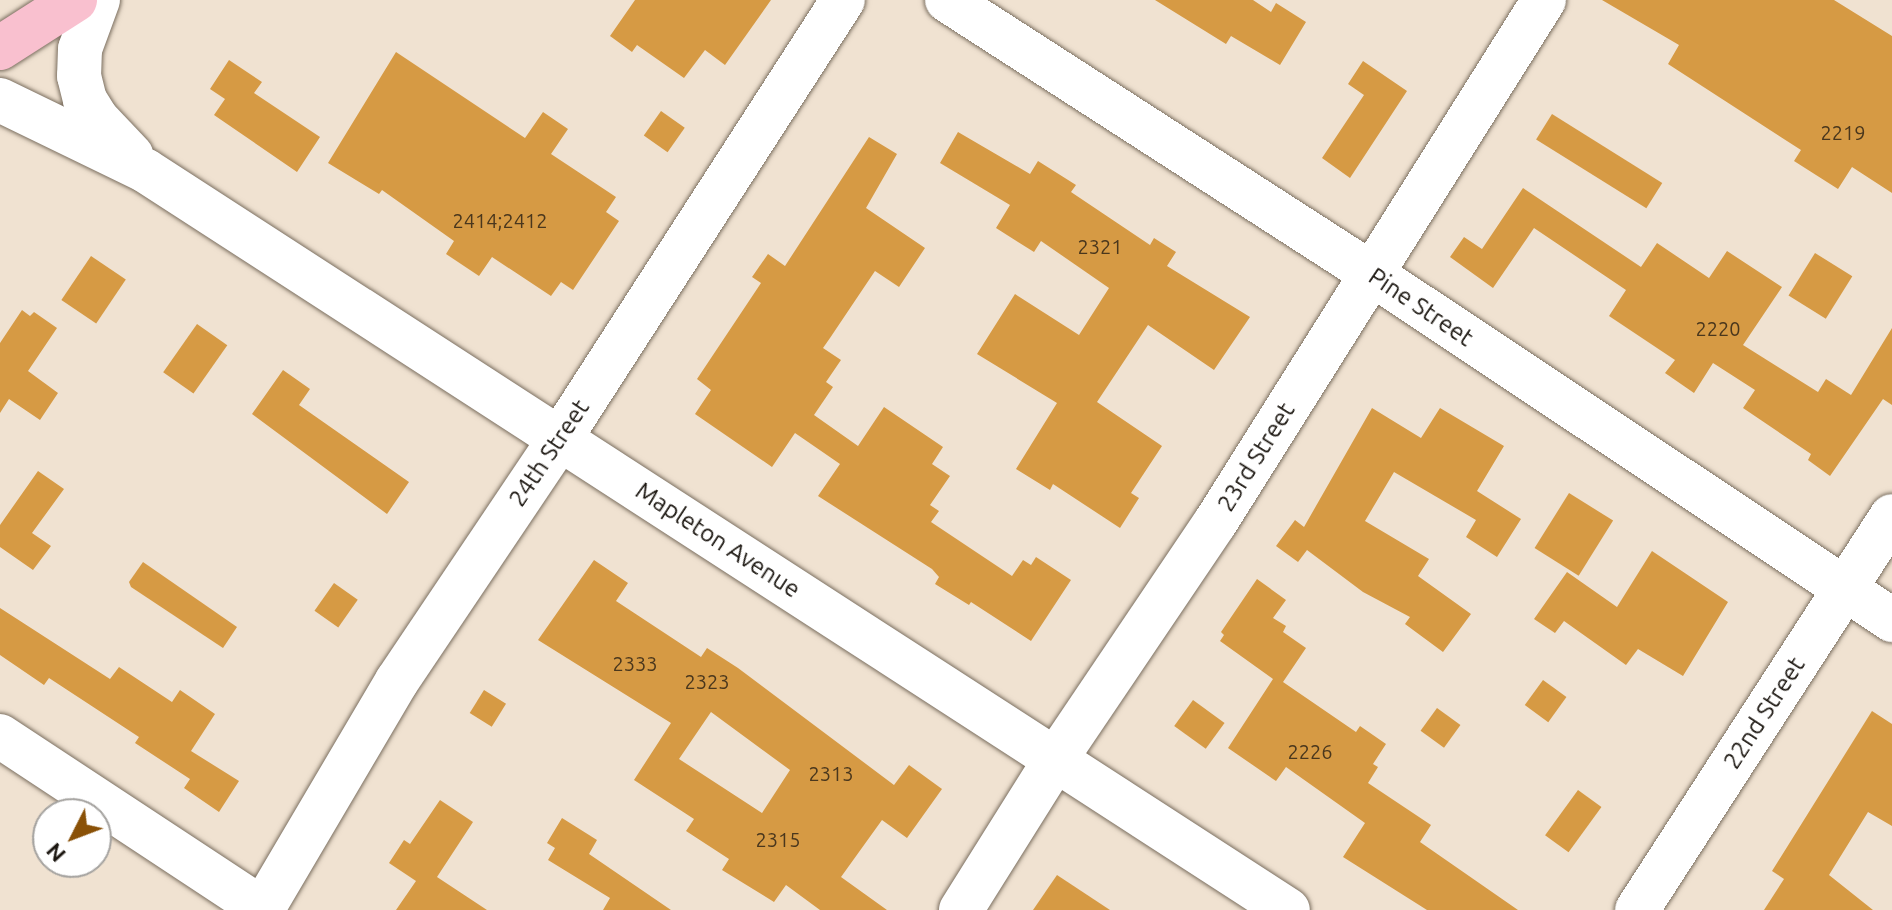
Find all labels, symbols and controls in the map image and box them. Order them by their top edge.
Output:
house number: 2219 [1820,120,1866,144]
house number: 2414;2412 [452,208,548,232]
house number: 2321 [1077,234,1123,258]
street label: Pine Street [1363,262,1479,352]
house number: 2220 [1695,316,1741,340]
street label: 24th Street [503,394,595,512]
street label: 23rd Street [1211,397,1301,517]
street label: Mapleton Avenue [630,476,806,604]
house number: 2333 [612,651,658,675]
street label: 22nd Street [1717,652,1811,774]
house number: 2323 [684,669,730,693]
house number: 2226 [1287,739,1333,763]
house number: 2313 [808,761,854,785]
north arrow [32,798,112,878]
house number: 2315 [755,827,801,851]
text: N [41,839,70,868]

